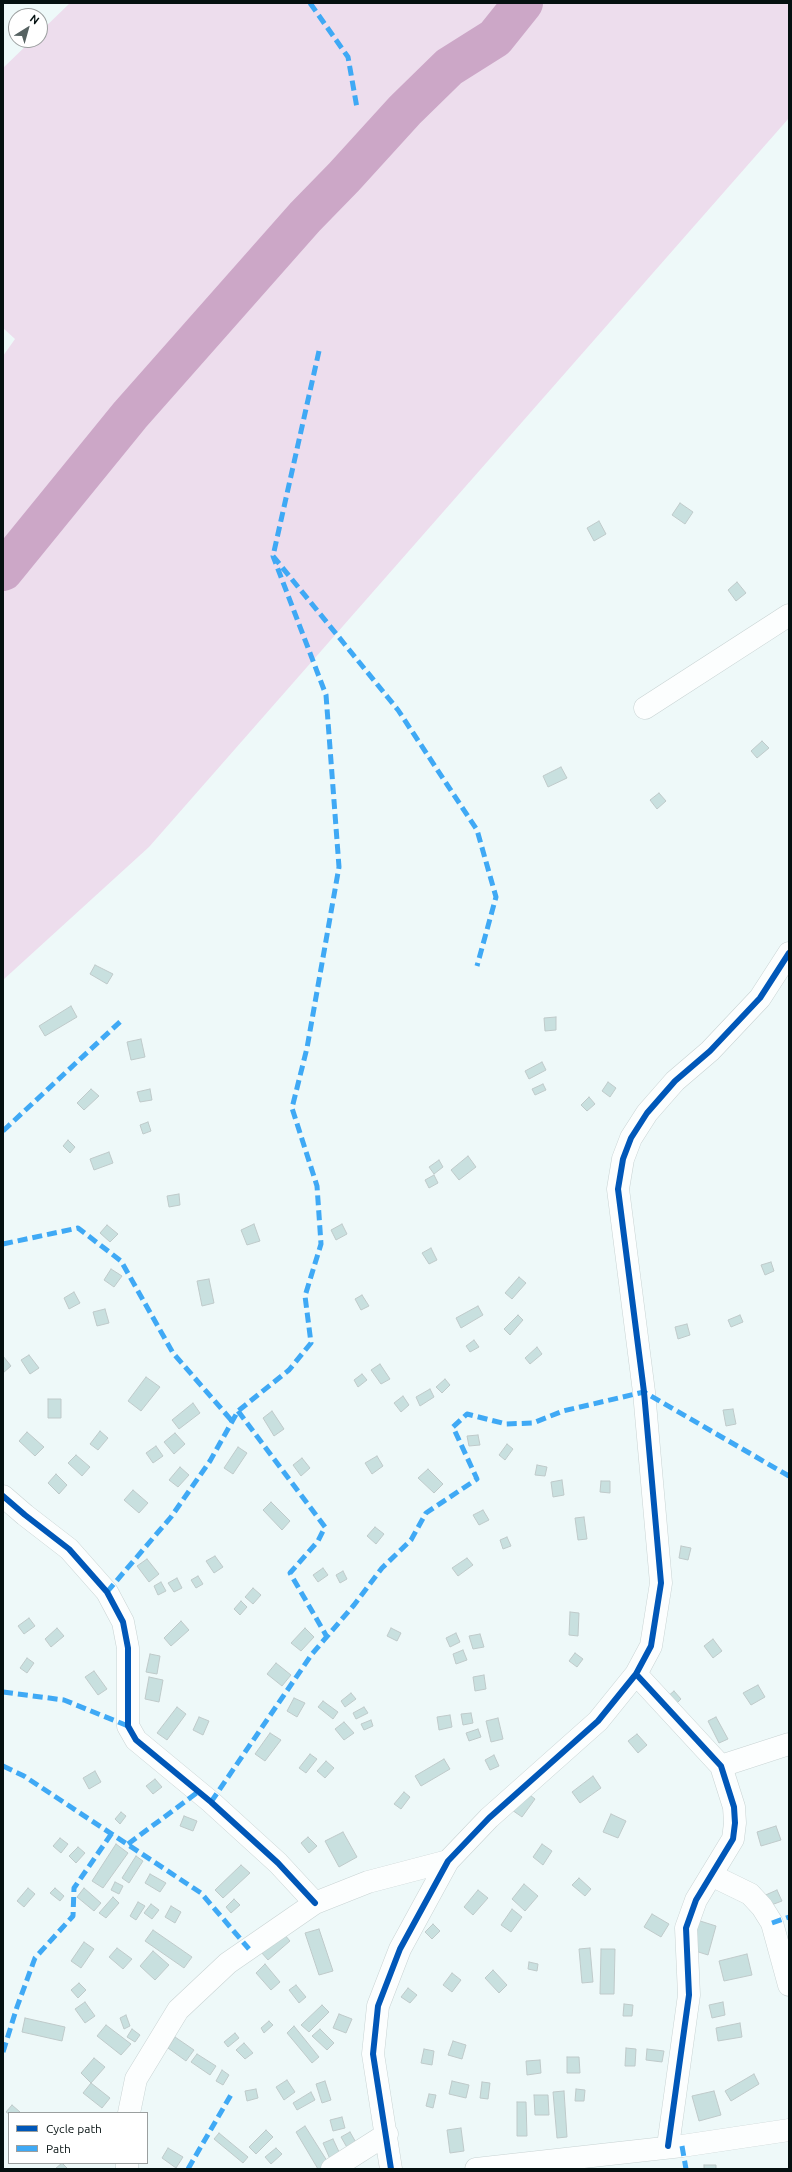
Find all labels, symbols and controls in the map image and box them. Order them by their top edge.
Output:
north arrow [8,8,48,48]
text: N [28,12,42,26]
legend [8,2112,148,2164]
text: Cycle path [46,2122,102,2135]
text: Path [46,2142,71,2155]

